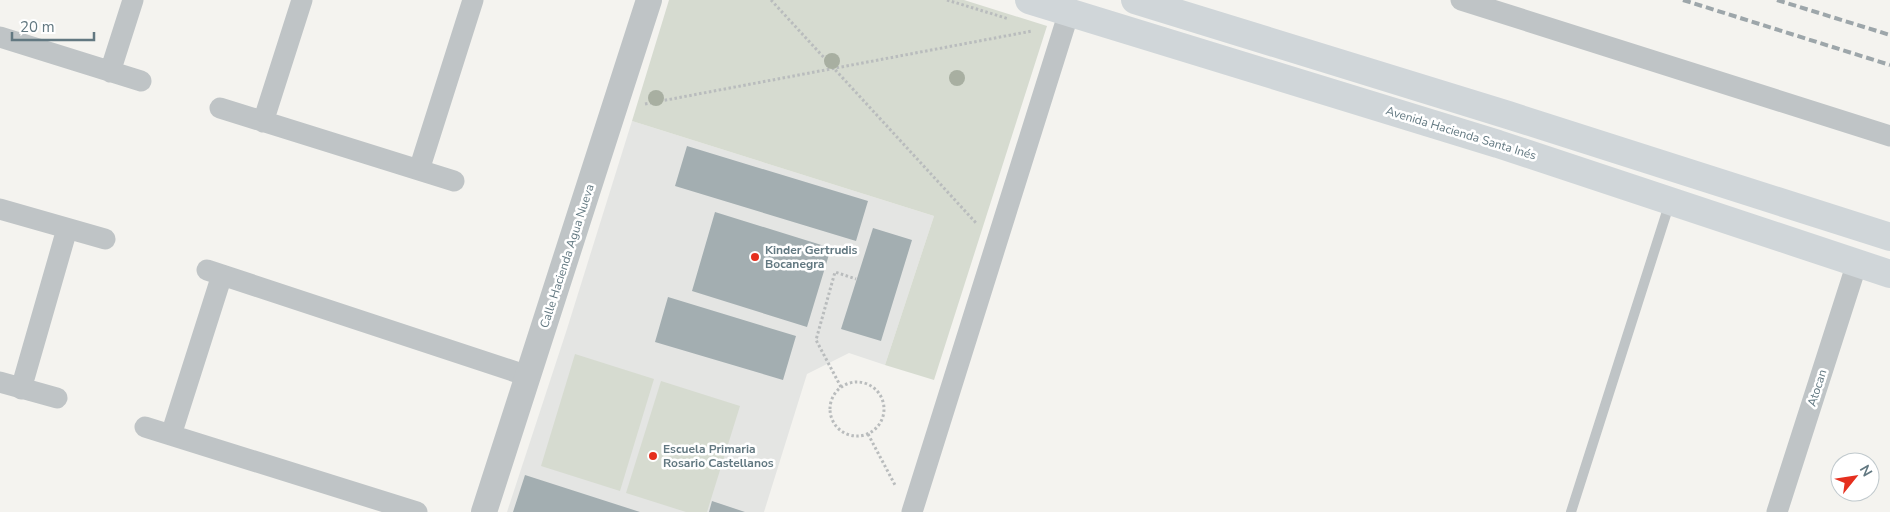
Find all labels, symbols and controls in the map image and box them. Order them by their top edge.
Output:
scale bar [12,10,95,42]
text: 20 m [20,17,55,37]
street label: Avenida Hacienda Santa Inés [1384,102,1538,164]
street label: Calle Hacienda Agua Nueva [536,182,598,330]
place label: Kinder Gertrudis Bocanegra [765,242,858,272]
marker: Kinder Gertrudis Bocanegra [749,251,761,263]
street label: Atocan [1804,367,1830,409]
place label: Escuela Primaria Rosario Castellanos [663,441,774,471]
marker: Escuela Primaria Rosario Castellanos [647,450,659,462]
north arrow [1830,452,1880,502]
text: N [1855,461,1877,480]

